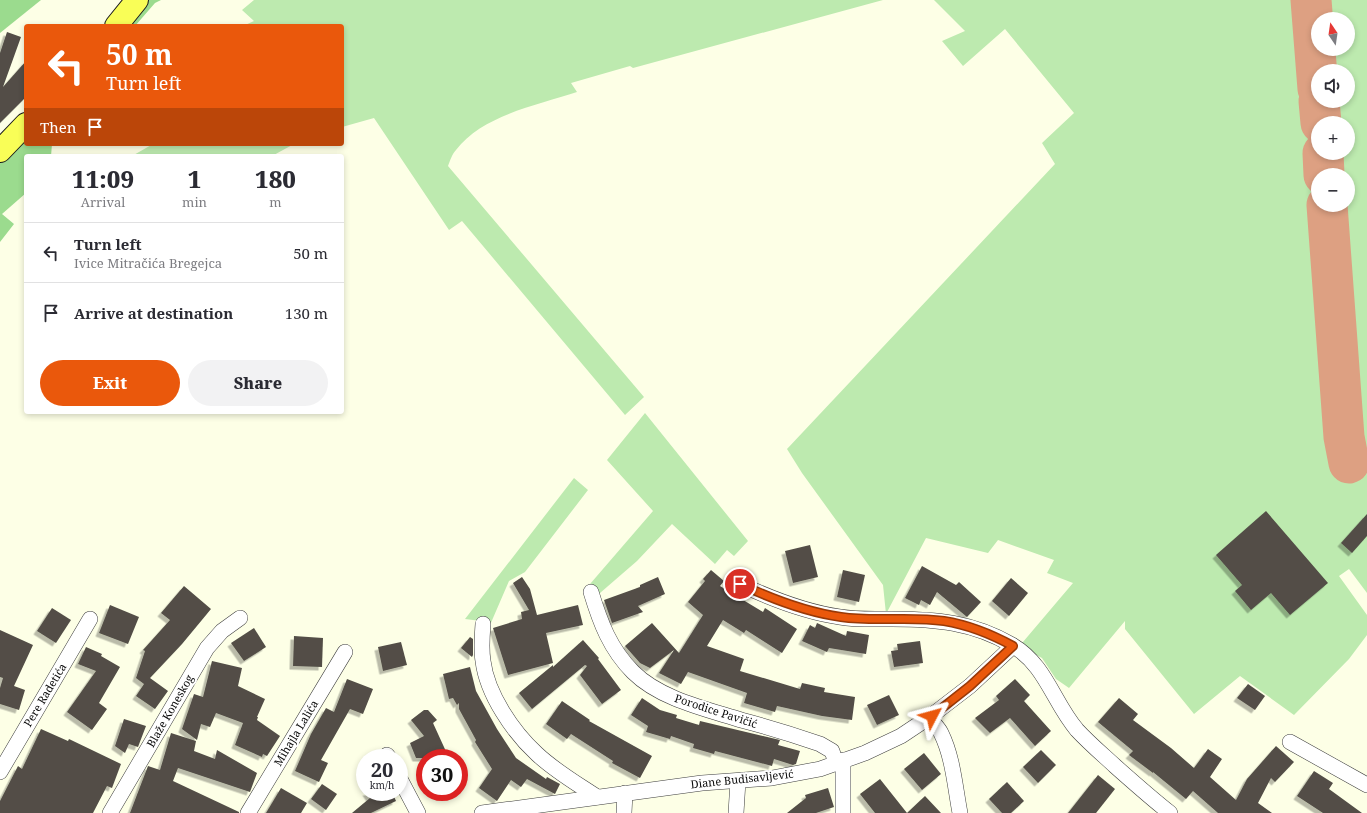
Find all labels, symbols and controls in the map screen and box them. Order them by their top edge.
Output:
north arrow [1311,12,1355,56]
map controls [1311,12,1355,212]
text: 50 m [106,35,173,73]
icon: left [40,40,92,92]
button: sound [1311,64,1355,108]
text: Turn left [106,71,181,95]
icon: arrive [84,116,106,138]
button: + [1311,116,1355,160]
text: Then [40,117,76,137]
text: 11:09 [72,162,134,195]
text: 1 [188,162,201,195]
text: 180 [255,162,296,195]
button: − [1311,168,1355,212]
text: Arrival [81,193,125,211]
text: min [182,193,207,211]
text: m [269,193,282,211]
text: Turn left [74,234,142,254]
icon: left [40,242,62,264]
text: 50 m [293,243,328,263]
text: Ivice Mitračića Bregejca [74,254,222,272]
icon: arrive [40,302,62,324]
text: Arrive at destination [74,303,233,323]
text: 130 m [285,303,328,323]
button: Exit [40,360,180,406]
button: Share [188,360,328,406]
pin [723,567,757,601]
icon: arrive [729,573,751,595]
street label: Pere Radetića [20,660,69,729]
street label: Blaže Koneskog [143,672,196,750]
street label: Porodice Pavičić [673,690,759,731]
position arrow [911,695,953,737]
street label: Mihajla Lalića [270,697,321,768]
speed limit sign: 30 [416,749,468,801]
text: 20 [371,756,393,783]
street label: Diane Budisavljević [690,766,794,791]
text: km/h [370,778,394,792]

